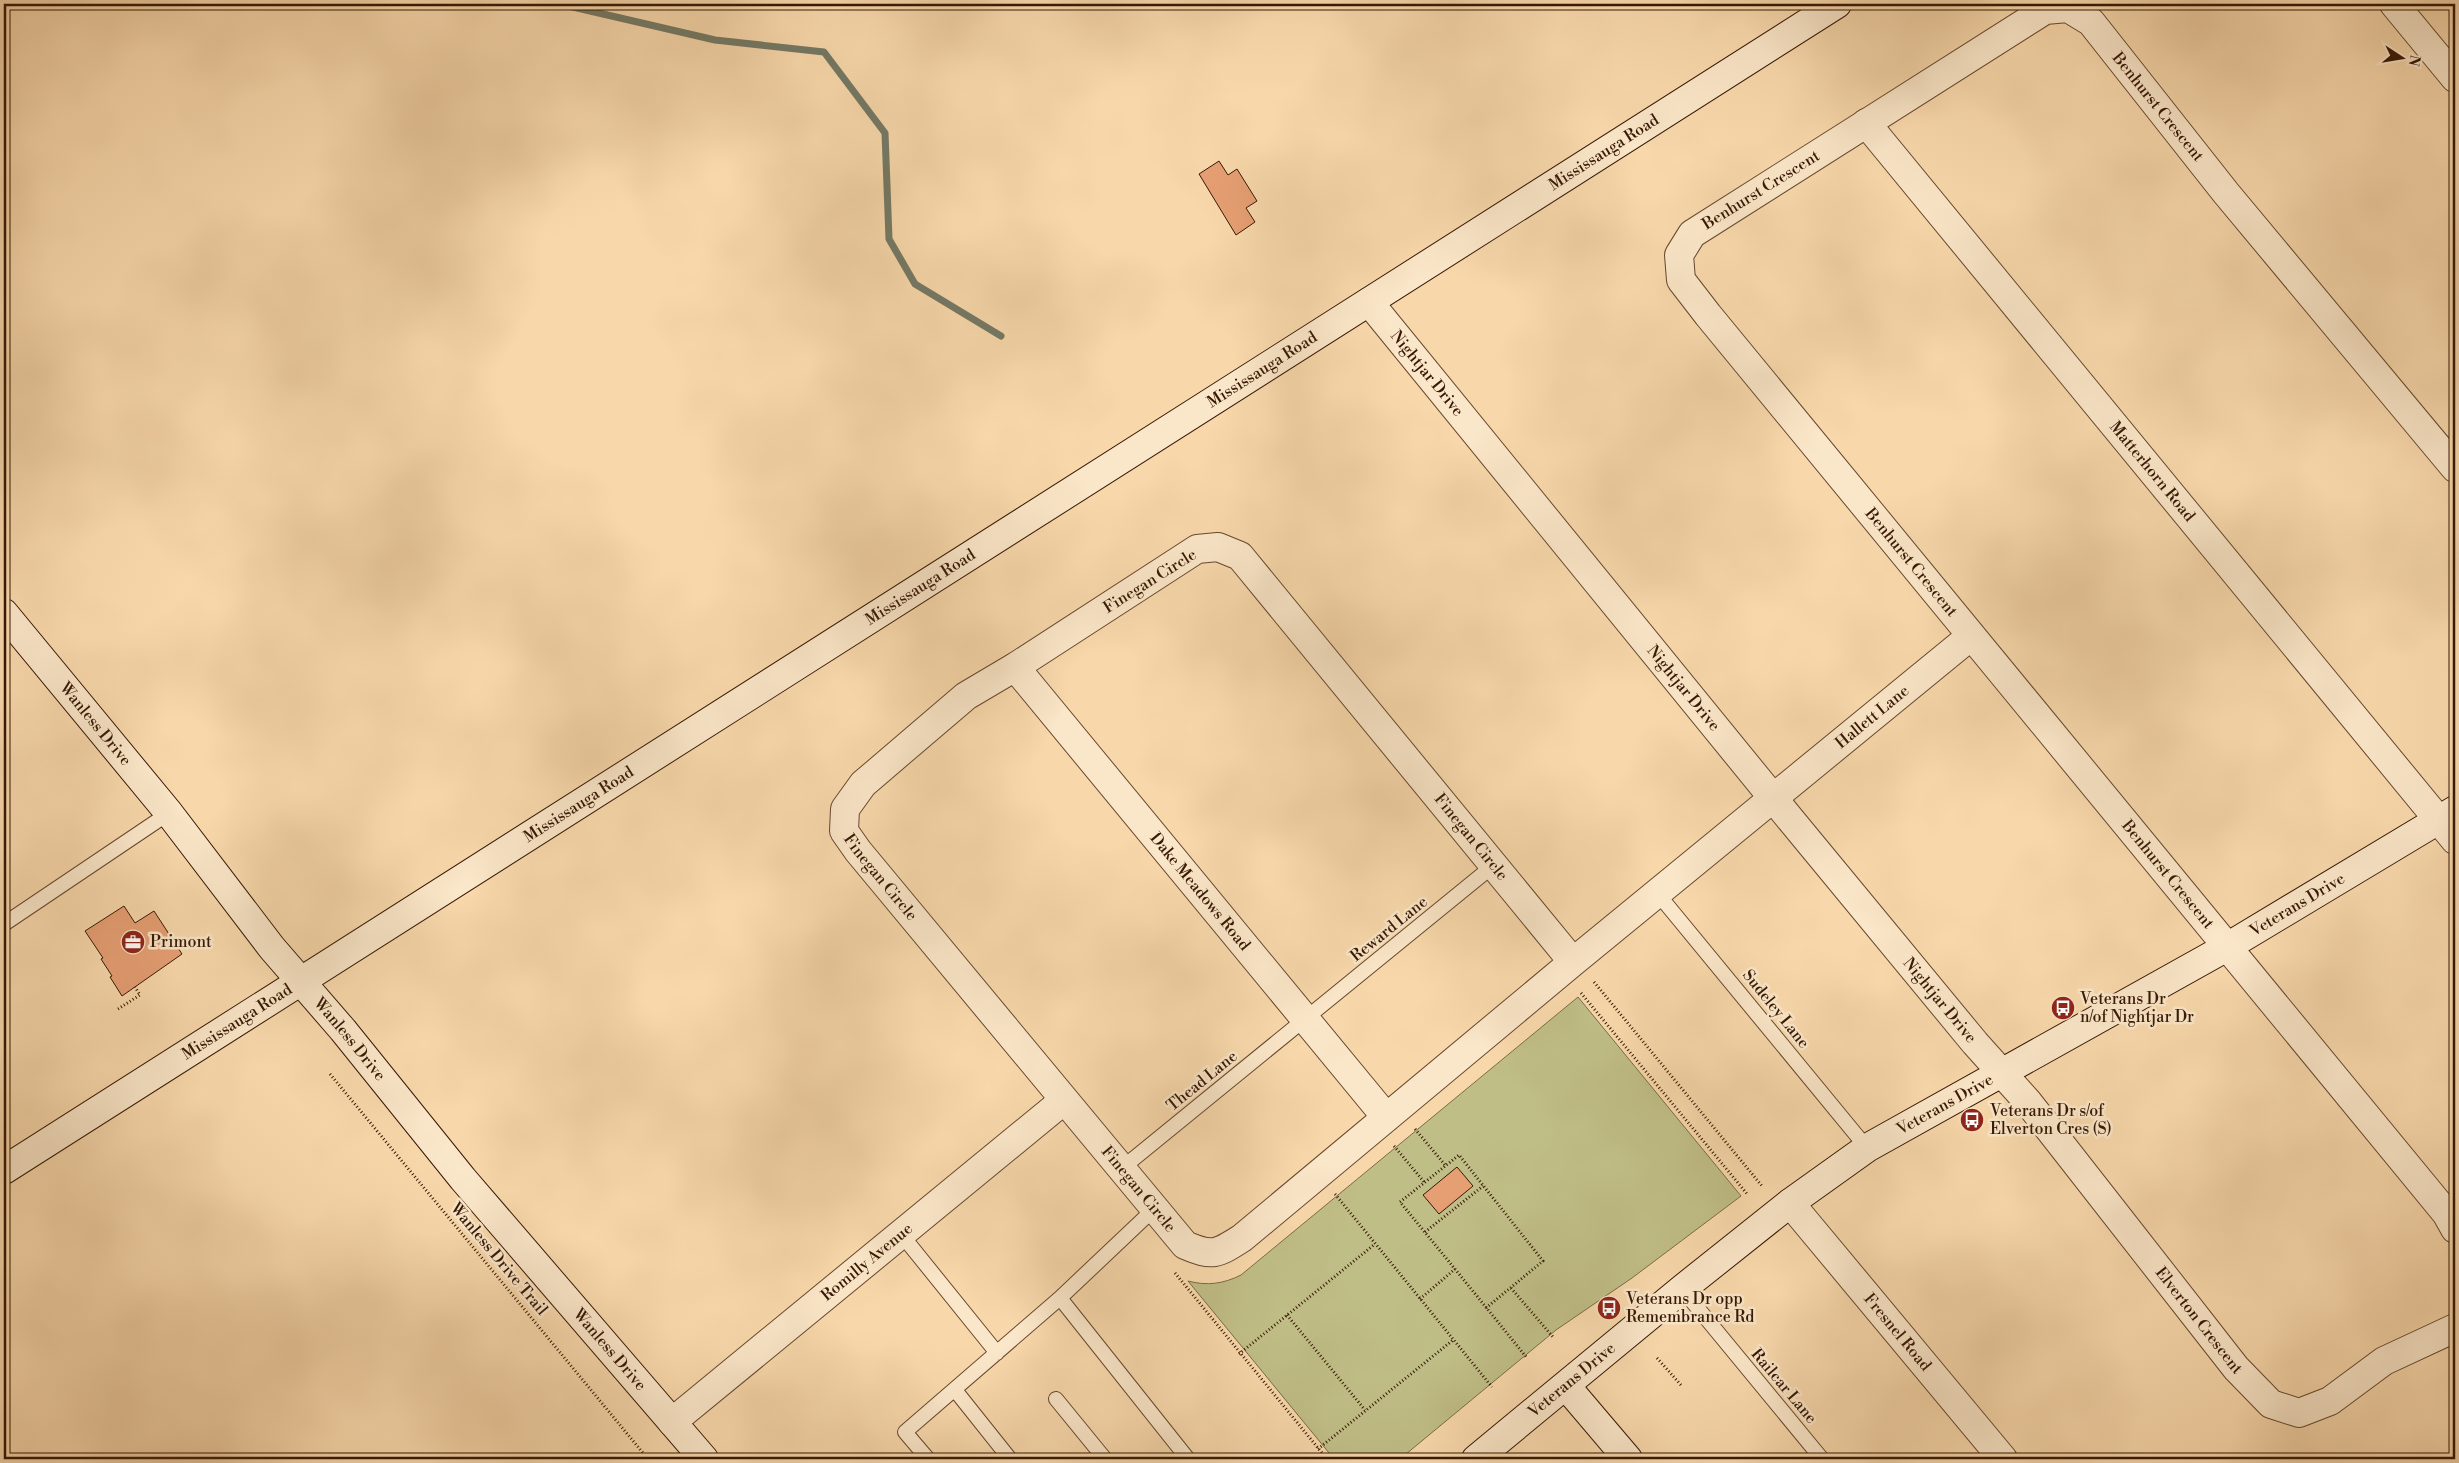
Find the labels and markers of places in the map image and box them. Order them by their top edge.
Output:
office icon: Primont [120,929,146,955]
place label: Primont [150,932,212,952]
place label: Veterans Dr n/of Nightjar Dr [2079,989,2194,1027]
bus stop icon: Veterans Dr n/of Nightjar Dr [2050,995,2076,1021]
place label: Veterans Dr s/of Elverton Cres (S) [1989,1101,2112,1139]
bus stop icon: Veterans Dr s/of Elverton Cres (S) [1959,1107,1985,1133]
place label: Veterans Dr opp Remembrance Rd [1625,1289,1754,1327]
bus stop icon: Veterans Dr opp Remembrance Rd [1596,1295,1622,1321]

